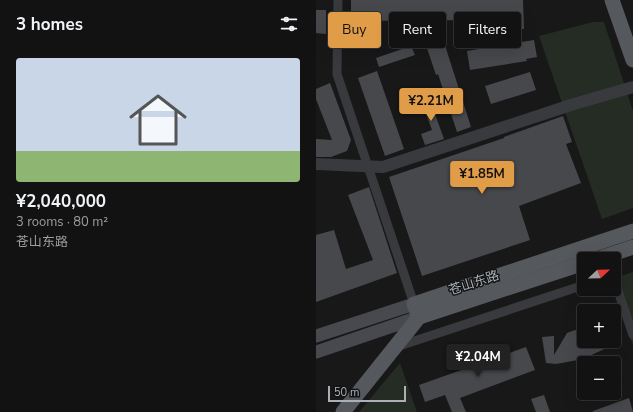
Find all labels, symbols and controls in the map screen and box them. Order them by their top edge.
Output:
chip: Buy [328,12,381,48]
chip: Rent [389,12,446,48]
chip: Filters [454,12,521,48]
text: 3 homes [16,13,83,36]
icon: filters [278,13,300,35]
icon: home [122,84,194,156]
pin: ¥2.21M [398,88,464,122]
text: ¥2.21M [408,92,454,110]
pin: ¥1.85M [449,161,515,195]
text: ¥1.85M [459,165,505,183]
text: ¥2,040,000 [16,190,106,213]
text: 3 rooms · 80 m² [16,213,108,231]
text: 苍山东路 [16,233,68,251]
north arrow [577,252,621,296]
map controls [577,252,621,400]
street label: 苍山东路 [446,266,502,300]
button: + [577,304,621,348]
pin: ¥2.04M [445,344,511,378]
text: ¥2.04M [455,348,501,366]
button: − [577,356,621,400]
scale bar [328,384,406,403]
text: 50 m [334,385,359,400]

